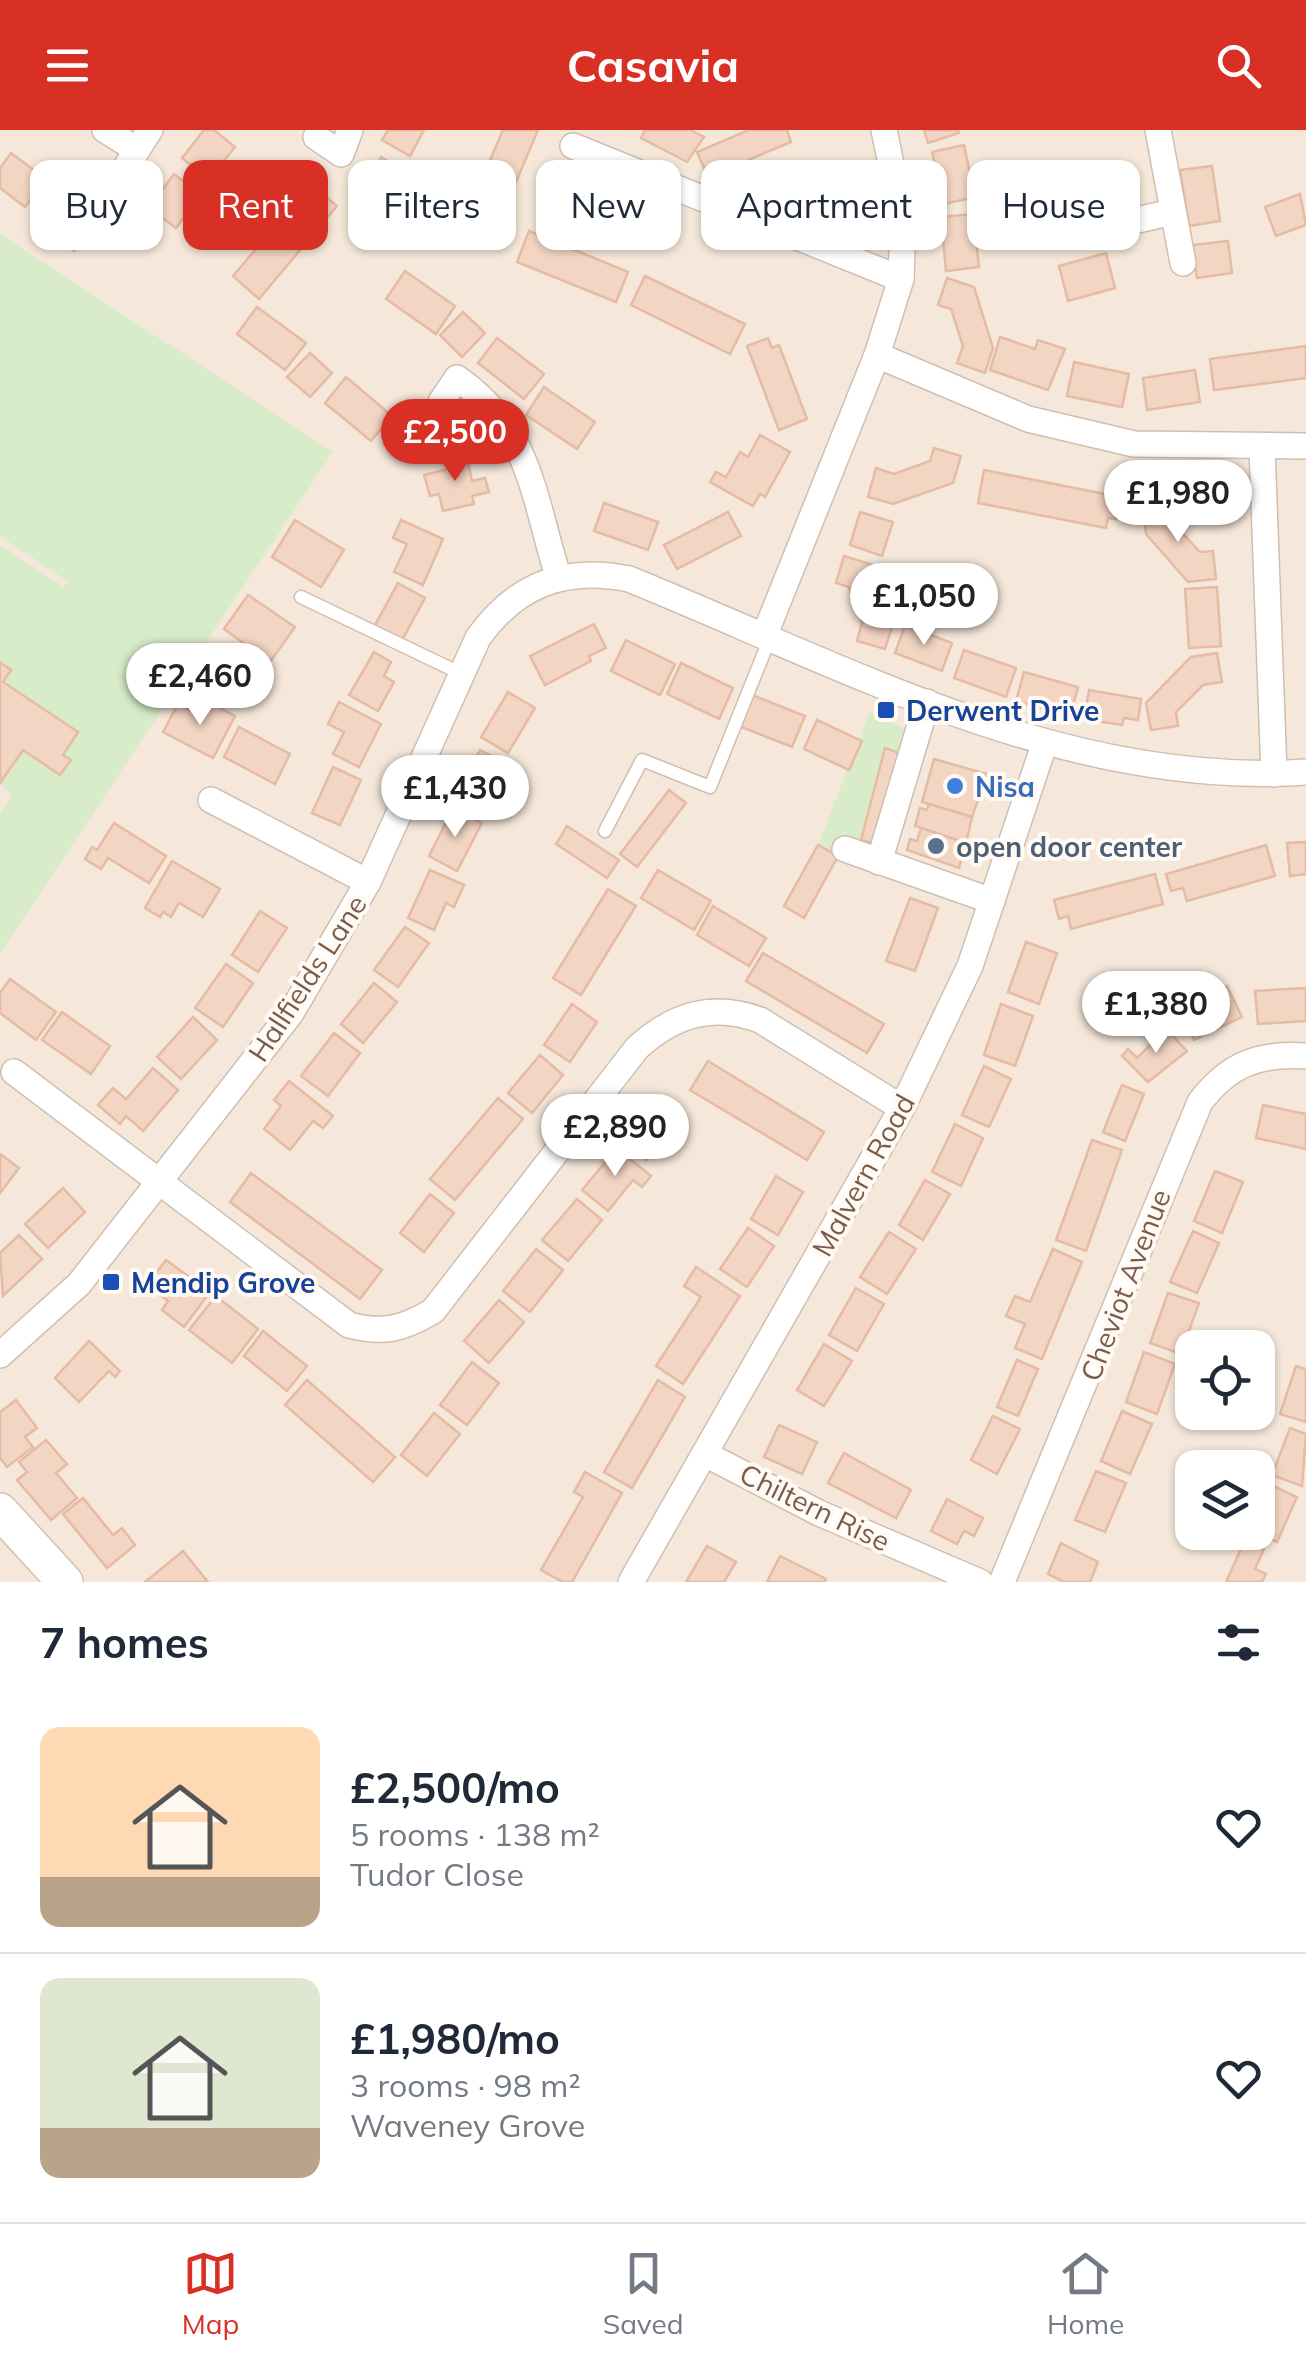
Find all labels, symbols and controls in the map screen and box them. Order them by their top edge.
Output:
text: Casavia [567,37,739,93]
icon: menu [40,38,95,93]
icon: search [1211,38,1266,93]
chip: Buy [30,160,163,250]
chip: Rent [183,160,328,250]
chip: Filters [348,160,516,250]
chip: New [536,160,681,250]
chip: Apartment [701,160,947,250]
chip: House [967,160,1140,250]
pin: £2,500 [374,399,536,484]
text: £2,500 [403,411,507,451]
pin: £1,980 [1097,460,1259,545]
text: £1,980 [1126,472,1230,512]
pin: £1,050 [843,563,1005,648]
text: £1,050 [872,575,976,615]
pin: £2,460 [119,643,281,728]
text: £2,460 [148,655,252,695]
place label: Derwent Drive [906,693,1099,728]
marker: Derwent Drive [875,699,897,721]
pin: £1,430 [374,755,536,840]
text: £1,430 [403,767,507,807]
place label: Nisa [975,769,1035,804]
marker: Nisa [944,775,966,797]
place label: open door center [956,829,1182,864]
marker: open door center [925,835,947,857]
street label: Hallfields Lane [240,888,374,1068]
pin: £1,380 [1075,971,1237,1056]
text: £1,380 [1104,983,1208,1023]
street label: Malvern Road [804,1088,922,1262]
pin: £2,890 [534,1094,696,1179]
text: £2,890 [563,1106,667,1146]
street label: Cheviot Avenue [1072,1184,1178,1386]
place label: Mendip Grove [131,1265,315,1300]
marker: Mendip Grove [100,1271,122,1293]
map controls [1175,1330,1275,1550]
button: locate [1175,1330,1275,1430]
button: layers [1175,1450,1275,1550]
street label: Chiltern Rise [734,1456,896,1558]
icon: filters [1211,1615,1266,1670]
text: 7 homes [40,1616,209,1669]
text: £2,500/mo [350,1761,560,1814]
icon: home [120,1767,240,1887]
icon: heart [1211,1800,1266,1855]
text: 5 rooms · 138 m² [350,1814,600,1854]
text: Tudor Close [350,1854,524,1894]
text: £1,980/mo [350,2012,560,2065]
icon: home [120,2018,240,2138]
icon: heart [1211,2051,1266,2106]
text: 3 rooms · 98 m² [350,2065,581,2105]
text: Waveney Grove [350,2105,585,2145]
tab: Map [182,2246,239,2341]
tab: Saved [603,2246,684,2341]
tab: Home [1047,2246,1124,2341]

